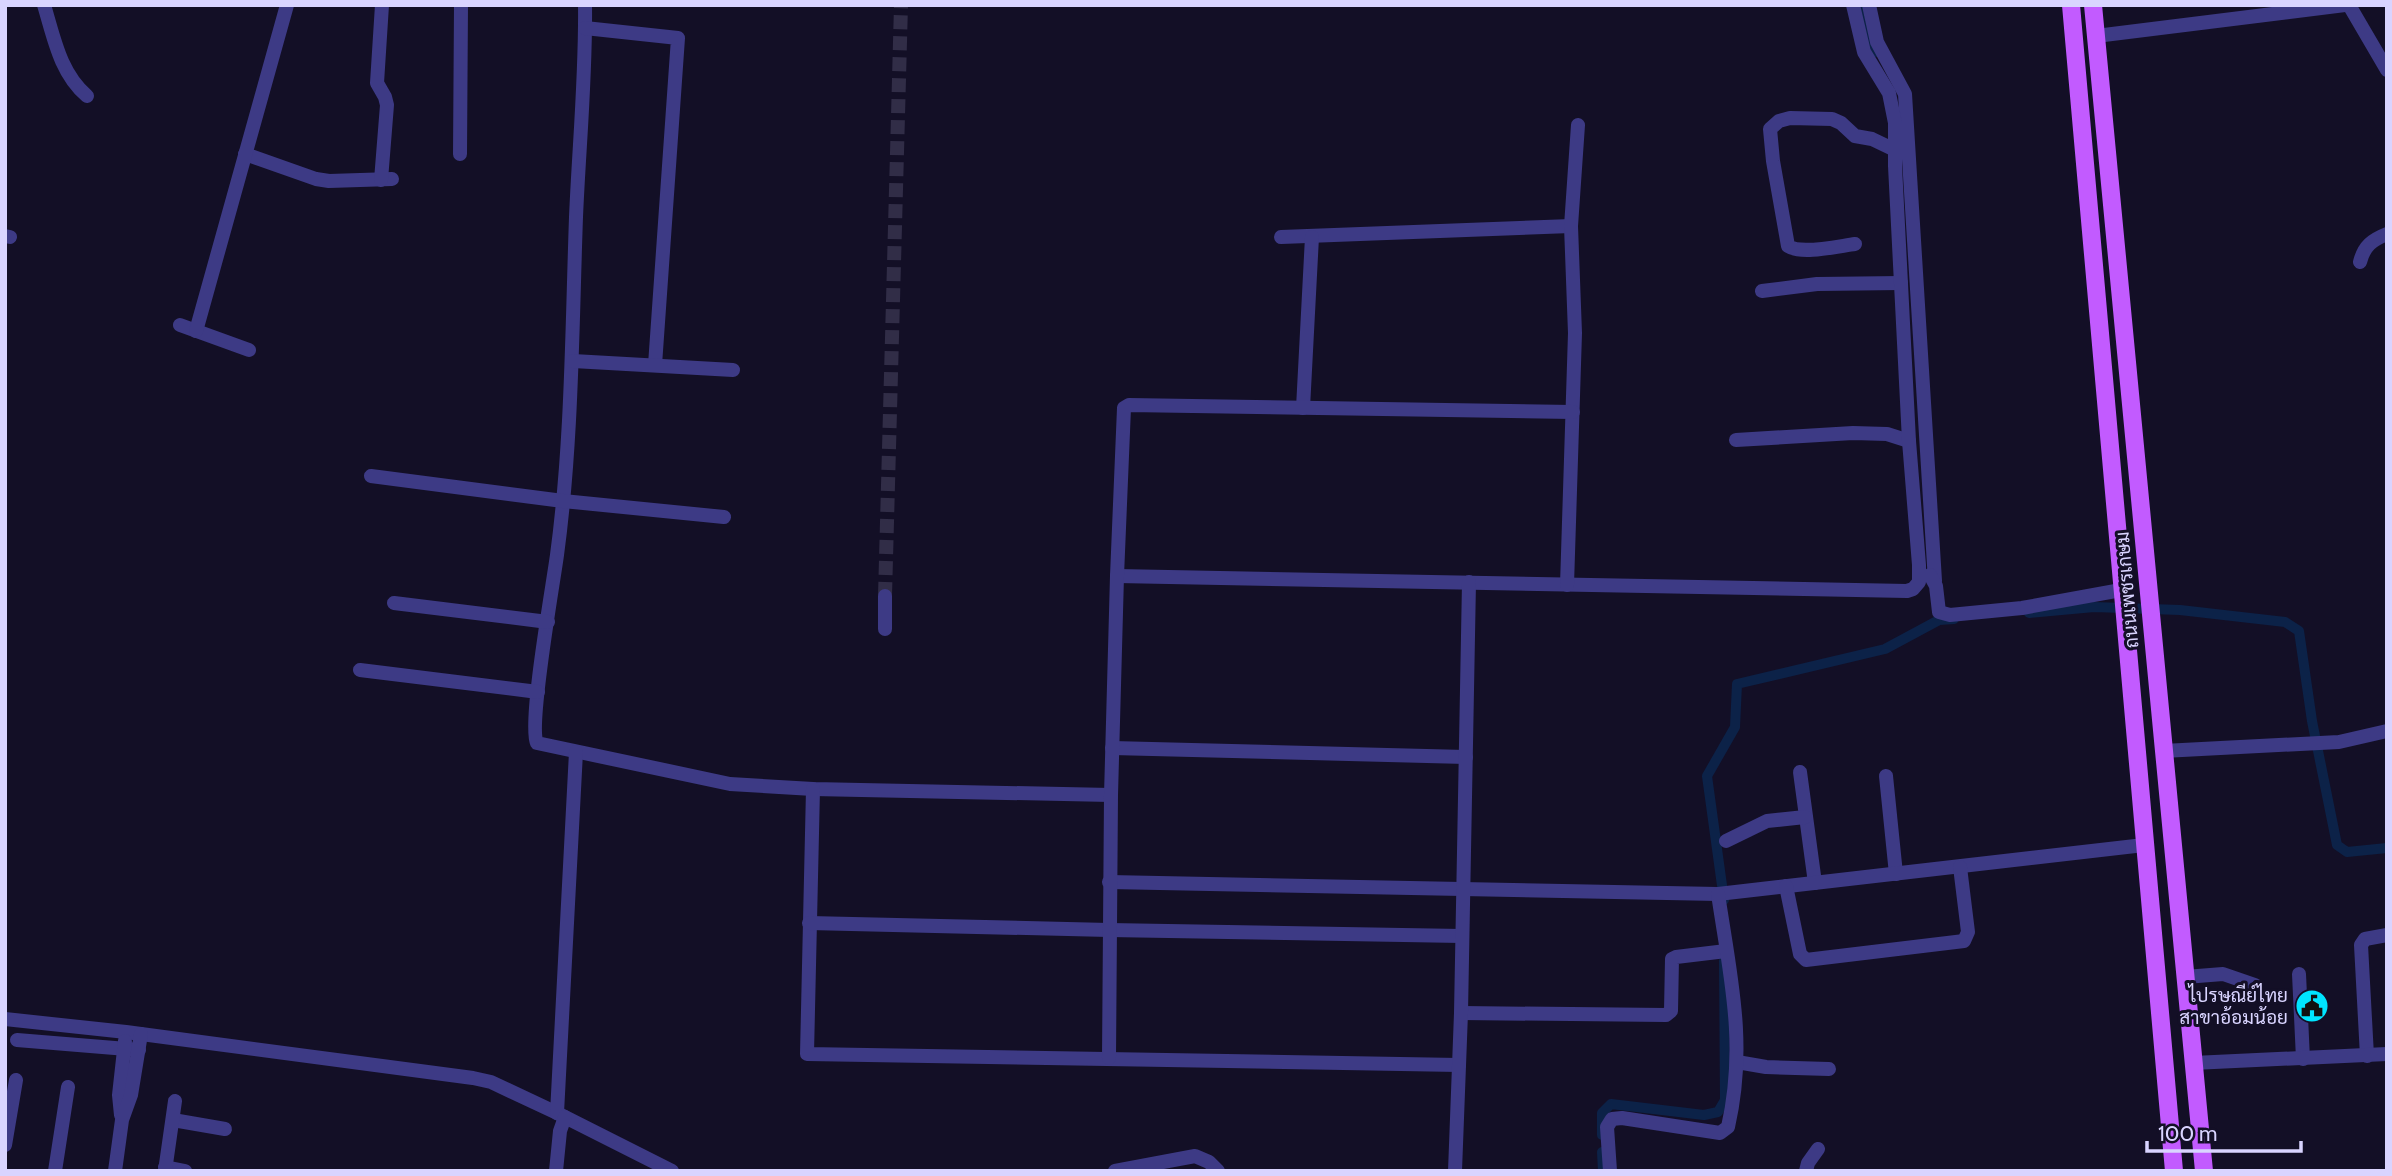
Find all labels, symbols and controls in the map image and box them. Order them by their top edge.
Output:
street label: ถนนเพชรเกษม [2110,531,2144,649]
place label: ไปรษณีย์ไทย สาขาอ้อมน้อย [2179,983,2288,1029]
public building icon: ไปรษณีย์ไทย สาขาอ้อมน้อย [2293,987,2331,1025]
scale bar [2147,1110,2301,1154]
text: 100 m [2158,1121,2217,1146]

